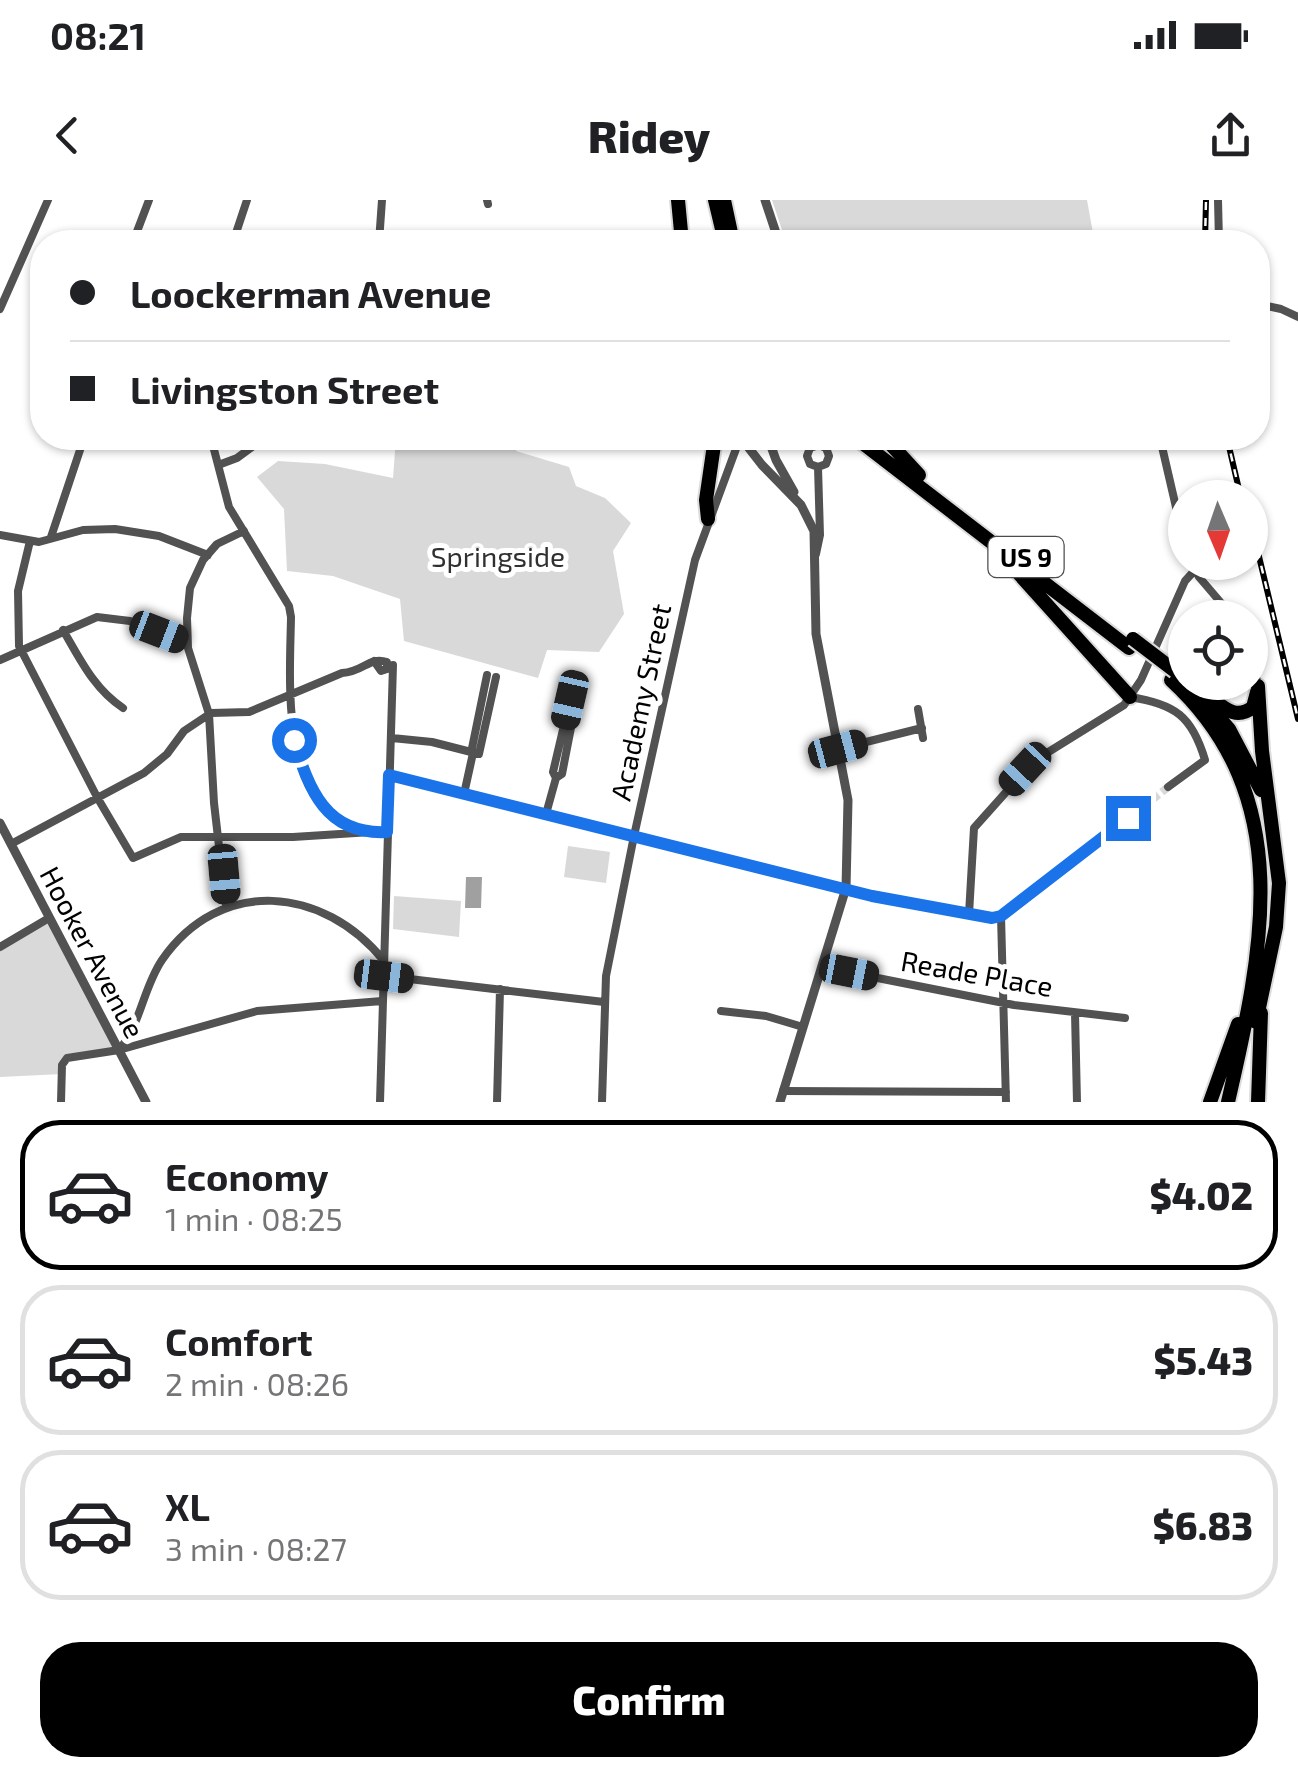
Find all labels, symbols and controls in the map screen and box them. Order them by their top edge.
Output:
text: 08:21 [50,12,146,58]
icon: back [40,108,95,163]
text: Ridey [588,108,710,162]
icon: share [1203,108,1258,163]
text: Loockerman Avenue [130,270,491,316]
text: Livingston Street [130,366,439,412]
north arrow [1168,480,1268,580]
map controls [1168,480,1268,700]
road number: US 9 [988,537,1064,577]
park label: Springside [431,539,565,573]
street label: Academy Street [603,600,677,804]
button: locate [1168,600,1268,700]
car [126,607,192,657]
car [549,667,591,733]
route start [272,718,317,763]
car [805,727,871,771]
car [994,737,1056,801]
route end [1106,796,1151,841]
car [206,843,242,905]
street label: Hooker Avenue [34,860,152,1044]
street label: Reade Place [898,943,1056,1003]
car [817,952,881,992]
car [352,957,416,995]
icon: car [45,1150,135,1240]
text: Economy [165,1153,329,1199]
text: $4.02 [1149,1172,1253,1218]
text: 1 min · 08:25 [165,1199,343,1237]
icon: car [45,1315,135,1405]
text: Comfort [165,1318,313,1364]
text: $5.43 [1153,1337,1253,1383]
text: 2 min · 08:26 [165,1364,349,1402]
icon: car [45,1480,135,1570]
text: XL [165,1483,210,1529]
text: $6.83 [1152,1502,1253,1548]
text: 3 min · 08:27 [165,1529,347,1567]
button: Confirm [40,1642,1258,1757]

